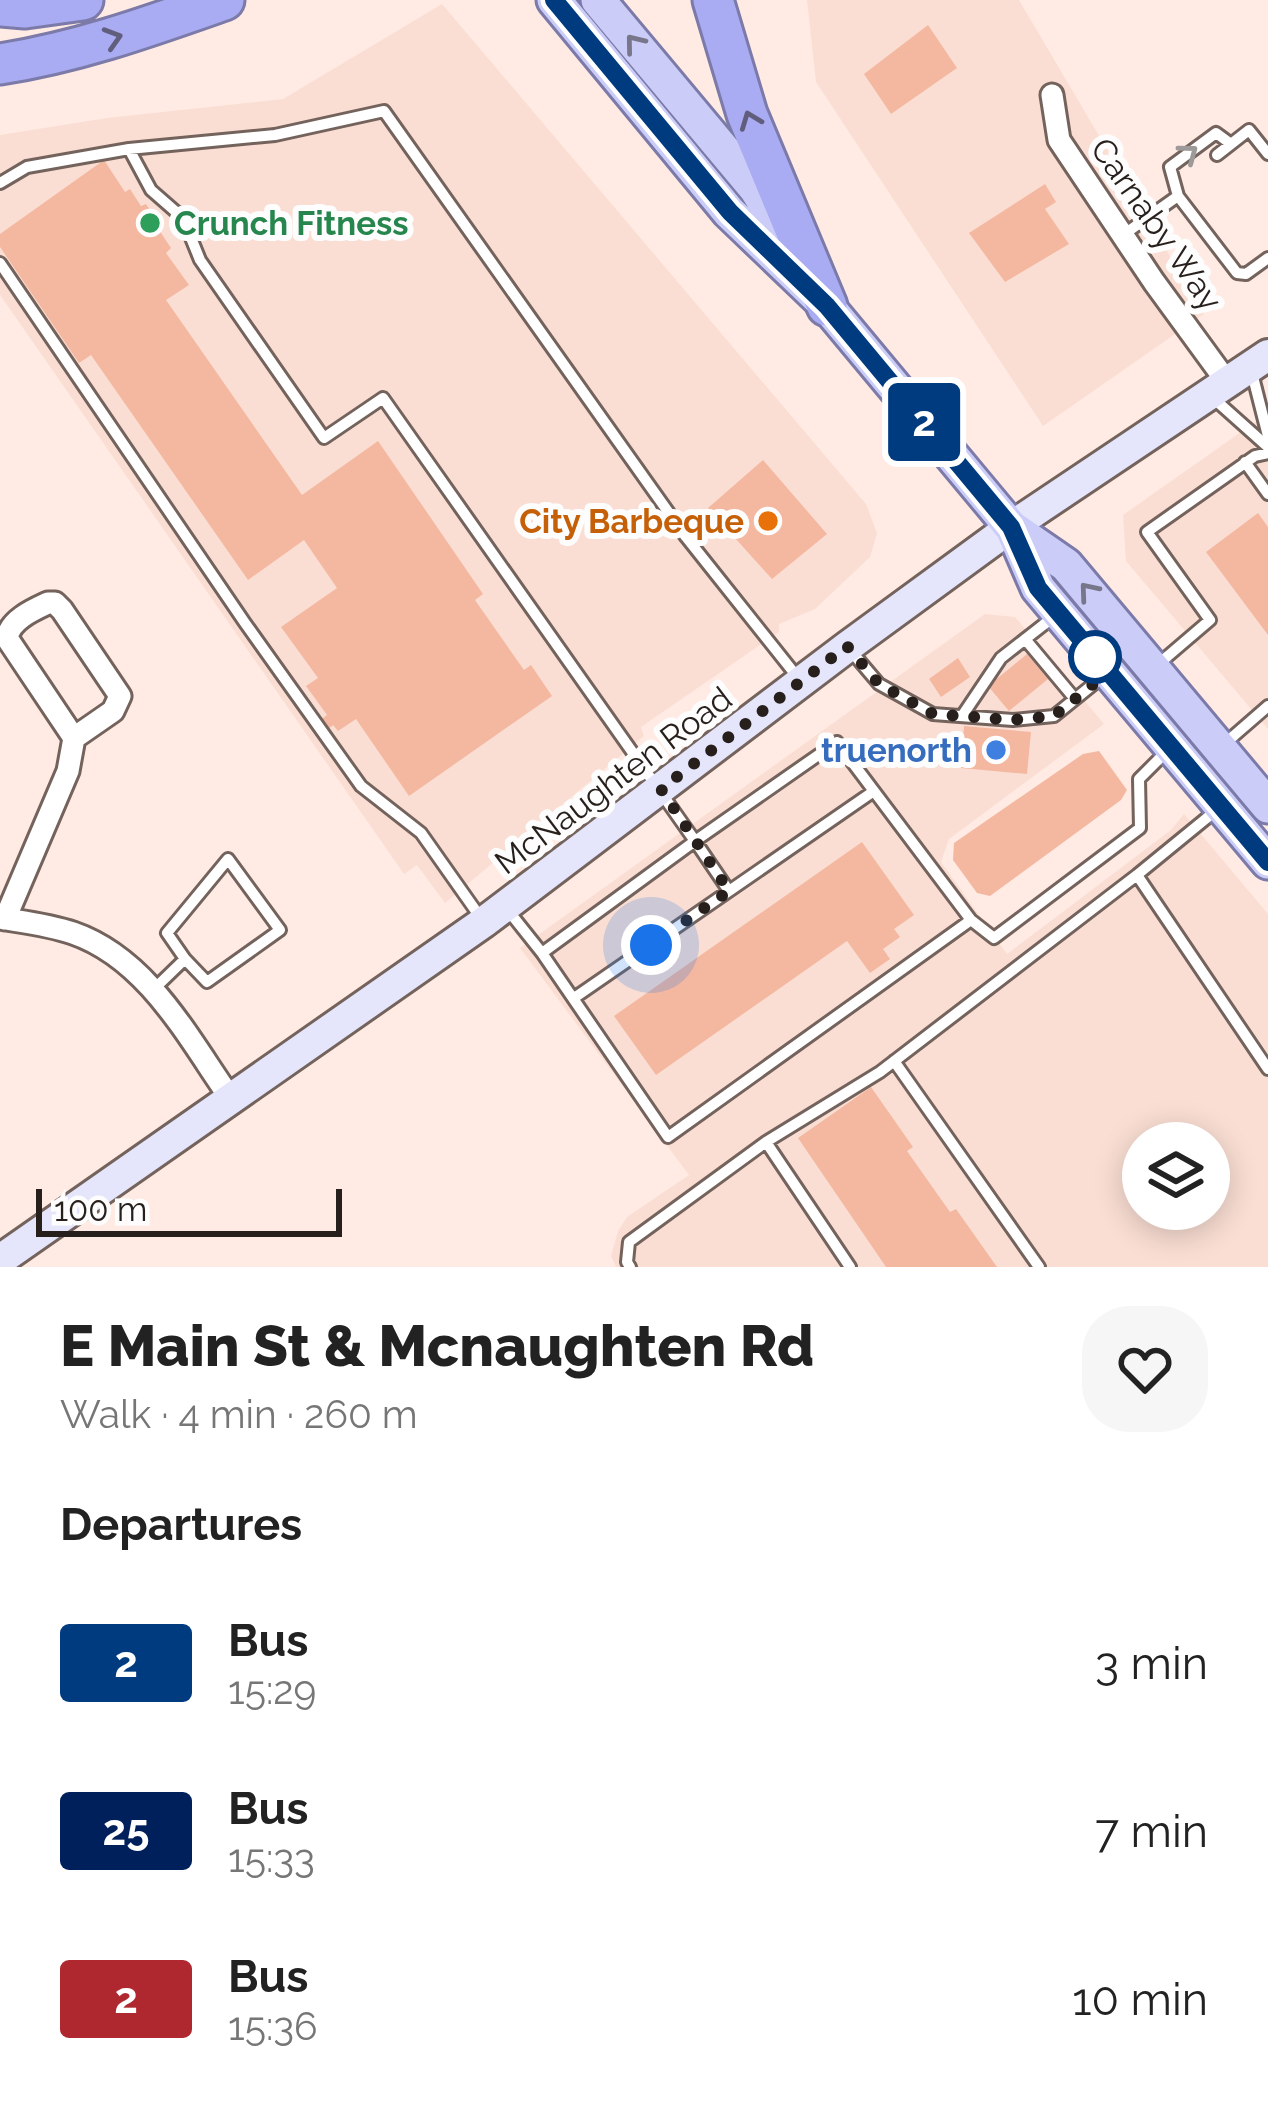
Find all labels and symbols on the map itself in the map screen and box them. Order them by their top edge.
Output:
one-way arrow [102,27,123,52]
one-way arrow [626,35,648,57]
one-way arrow [739,111,764,132]
street label: Carnaby Way [1083,131,1230,318]
one-way arrow [1175,145,1197,167]
place label: Crunch Fitness [174,204,409,243]
marker: Crunch Fitness [137,210,163,236]
line badge: 2 [885,383,963,461]
place label: City Barbeque [519,502,744,541]
marker: City Barbeque [755,508,781,534]
one-way arrow [1081,583,1102,605]
unlabelled marker [1070,632,1120,682]
street label: McNaughten Road [487,679,739,882]
place label: truenorth [821,731,972,770]
marker: truenorth [983,737,1009,763]
your location [621,915,681,975]
scale bar [36,1183,342,1236]

